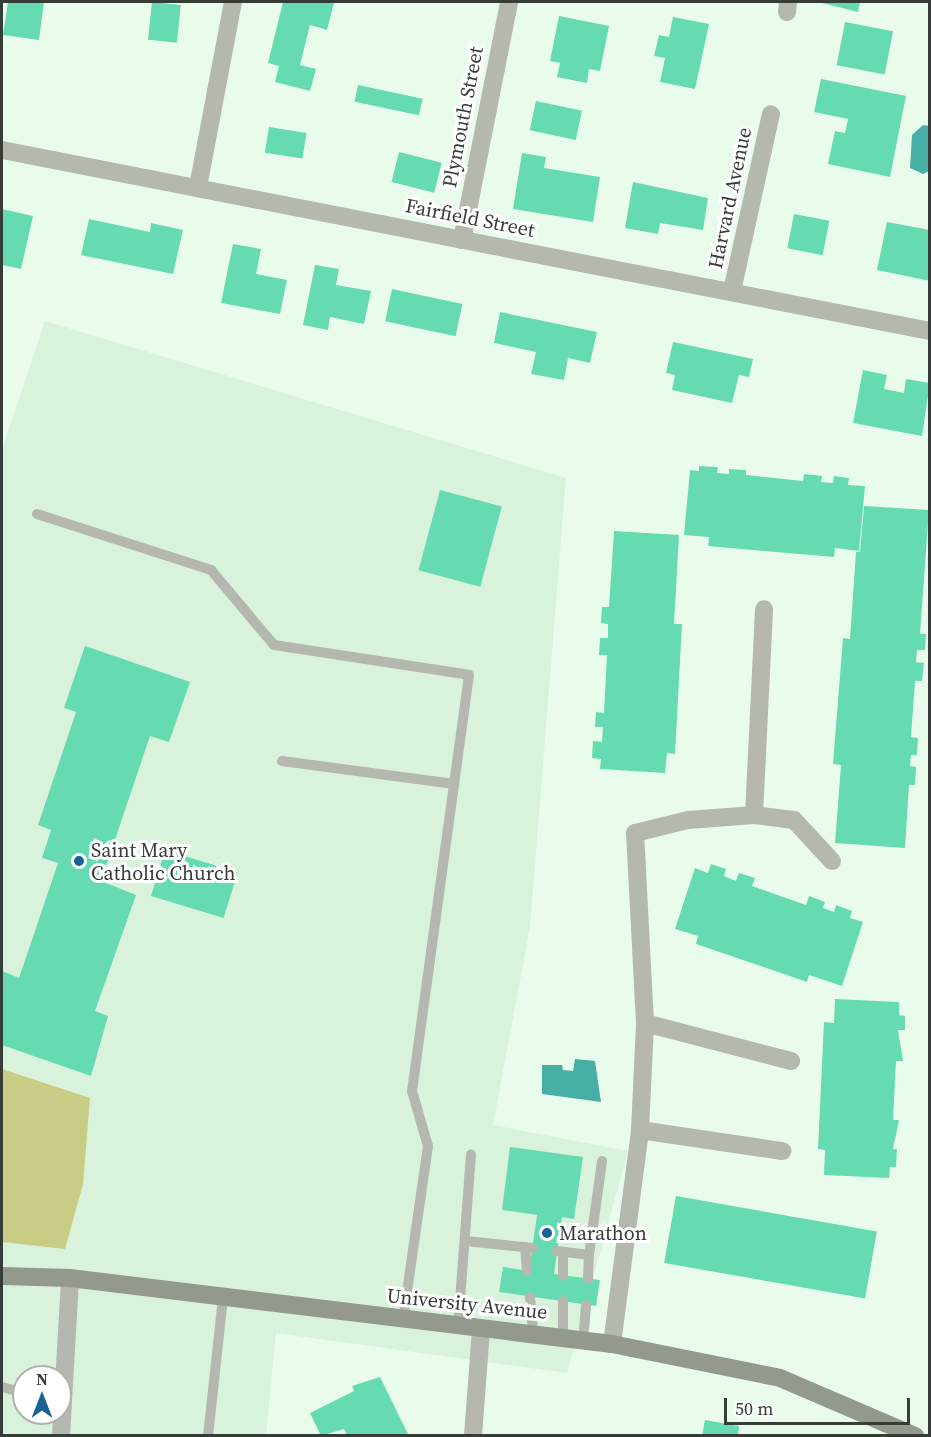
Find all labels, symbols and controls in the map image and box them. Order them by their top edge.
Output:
street label: Plymouth Street [438,44,488,190]
street label: Harvard Avenue [703,125,757,271]
street label: Fairfield Street [403,194,537,242]
place label: Saint Mary Catholic Church [91,838,235,885]
marker: Saint Mary Catholic Church [72,854,86,868]
place label: Marathon [559,1221,647,1245]
marker: Marathon [540,1226,554,1240]
street label: University Avenue [385,1284,549,1324]
north arrow [12,1365,72,1425]
text: N [36,1368,48,1390]
scale bar [727,1386,913,1424]
text: 50 m [735,1396,773,1421]

